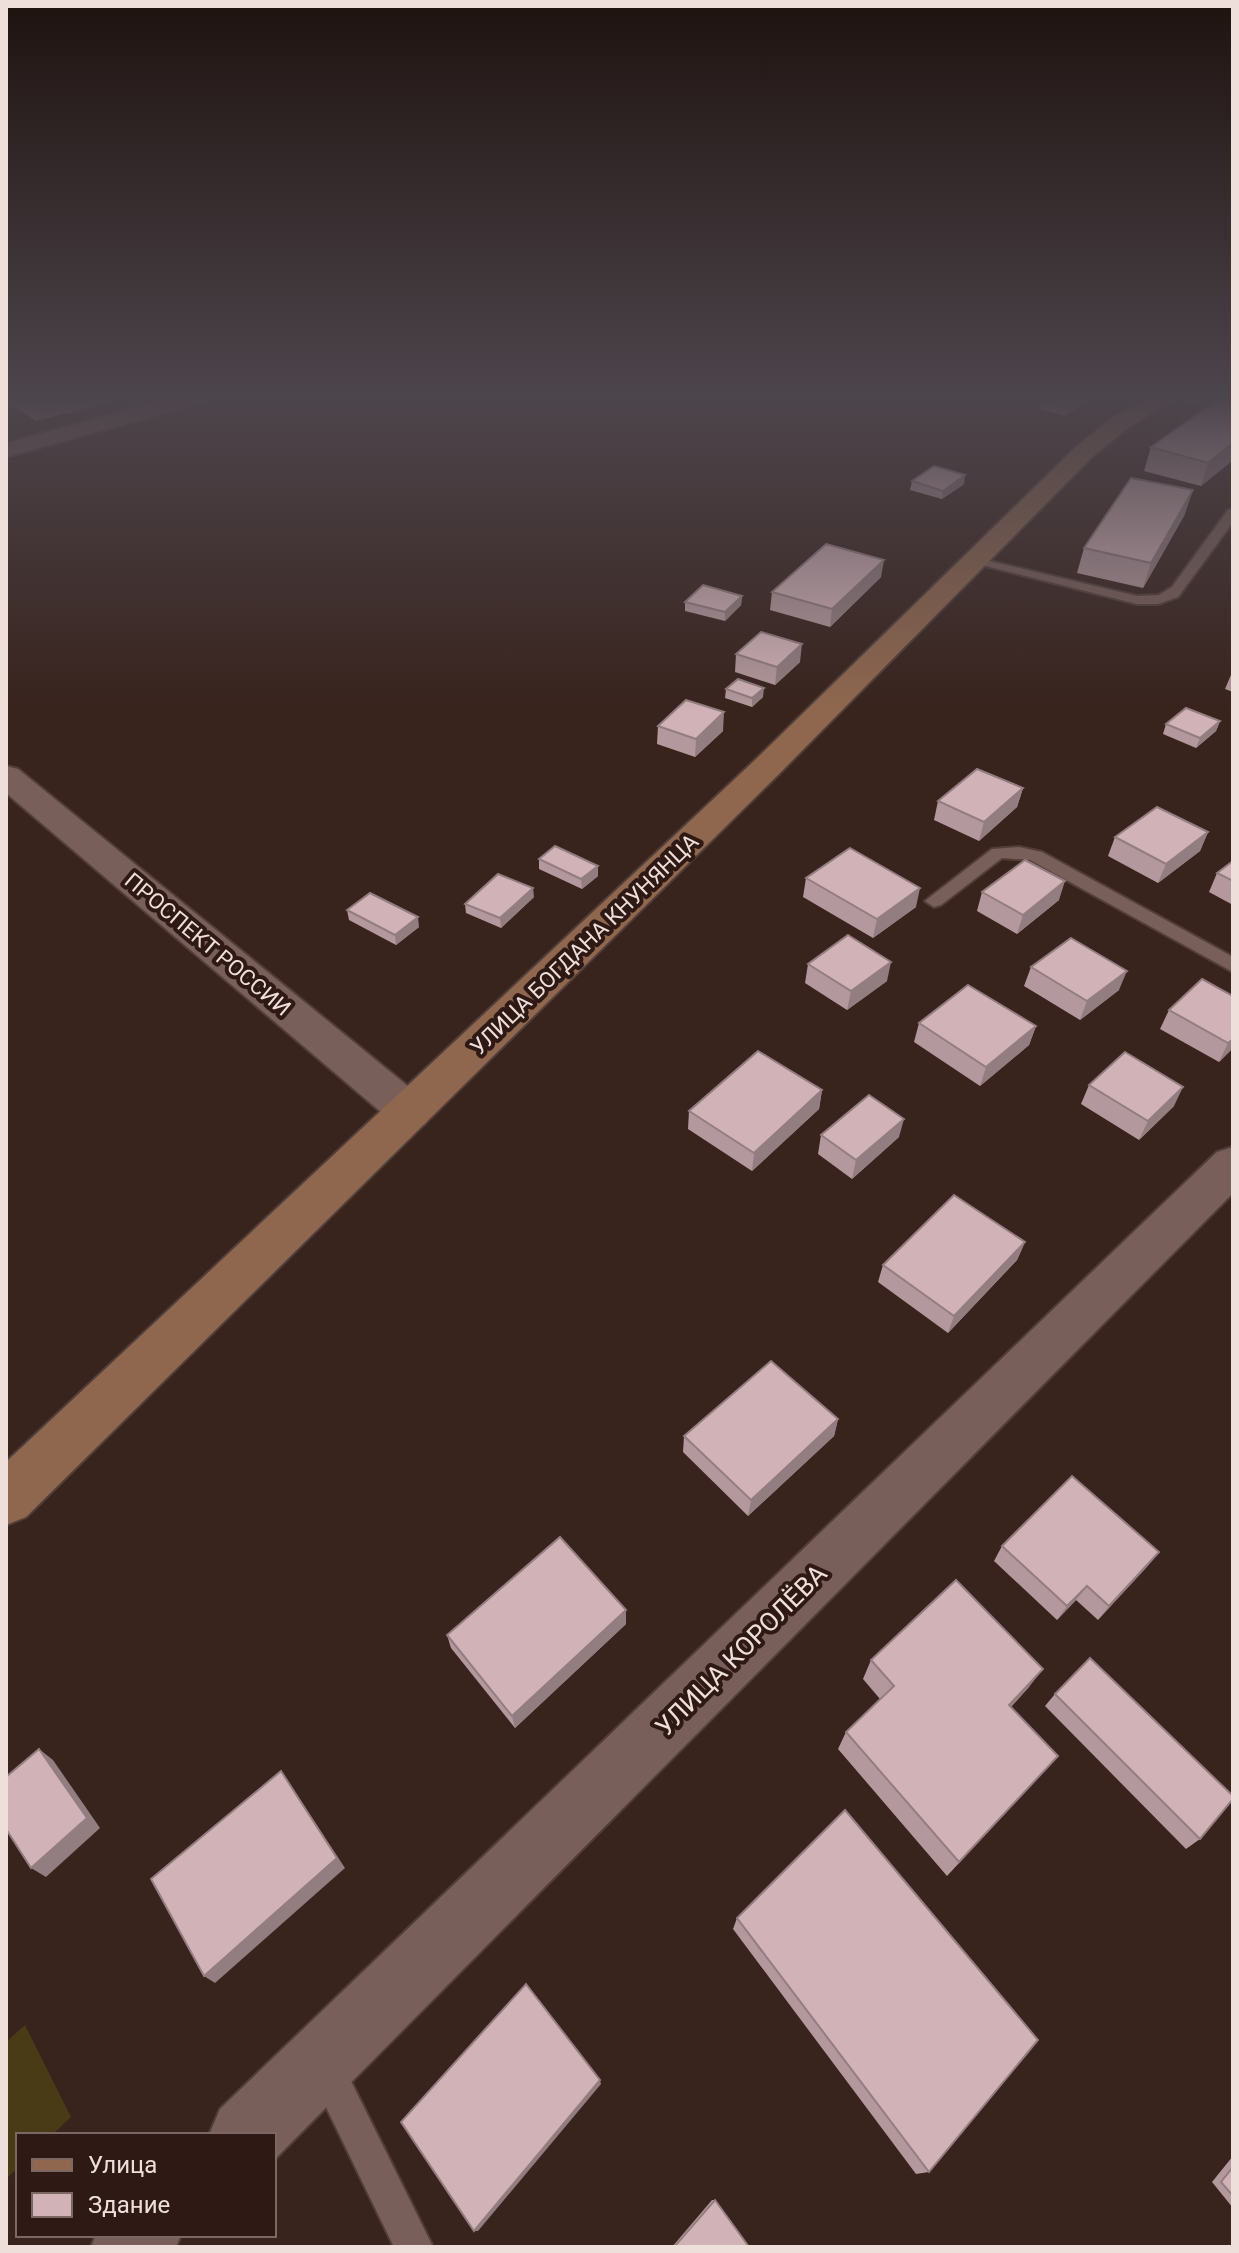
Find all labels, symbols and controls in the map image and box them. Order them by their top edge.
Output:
street label: УЛИЦА БОГДАНА КНУНЯНЦА [465,828,704,1060]
street label: ПРОСПЕКТ РОССИИ [120,868,296,1021]
street label: УЛИЦА КОРОЛЁВА [649,1558,833,1742]
legend [16,2133,276,2237]
text: Улица [88,2151,157,2179]
text: Здание [88,2191,170,2219]

